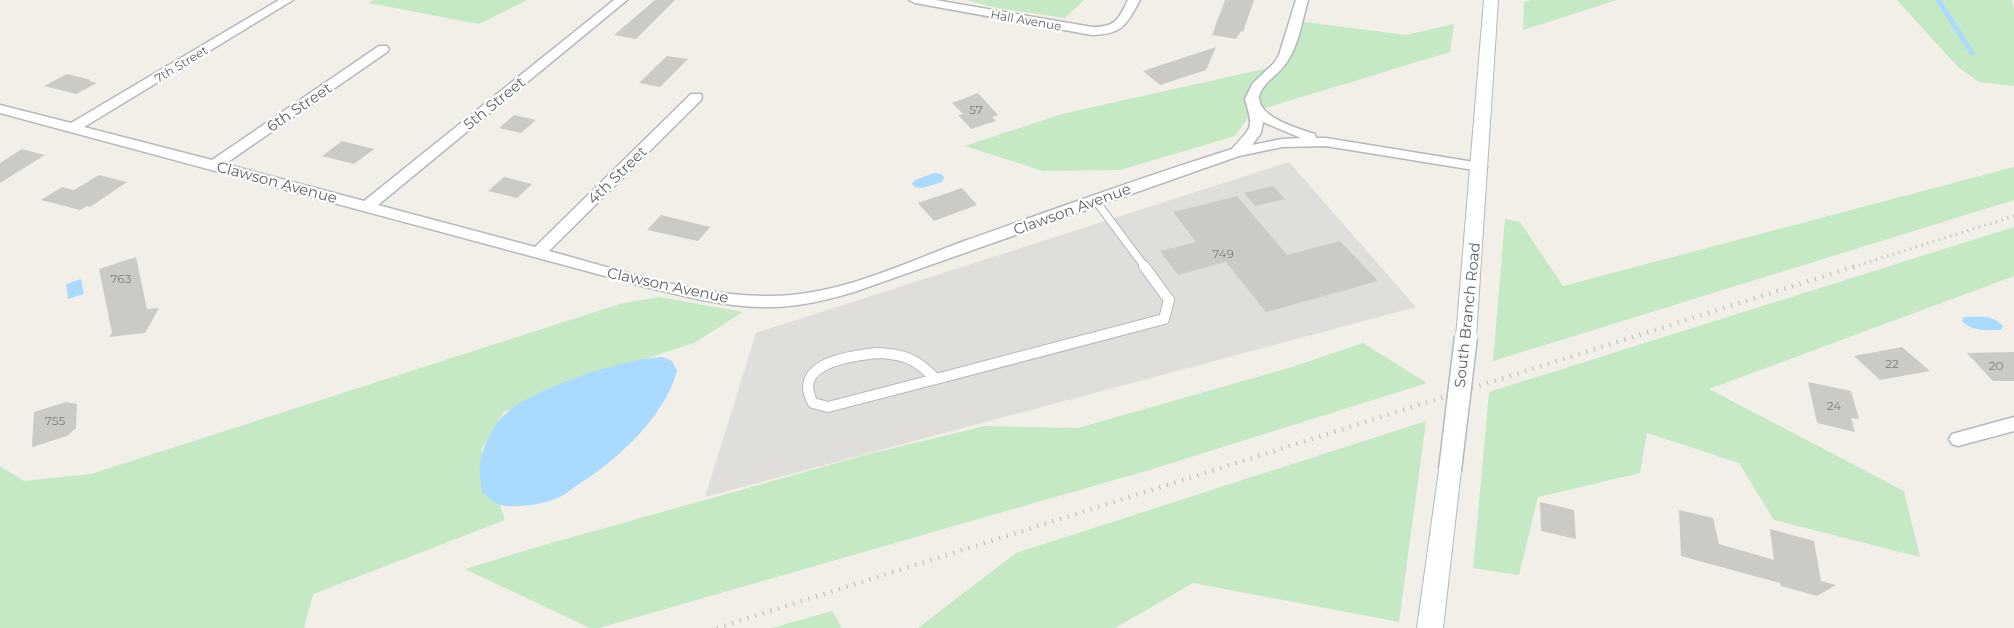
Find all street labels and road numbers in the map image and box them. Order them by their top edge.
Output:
street label: Hall Avenue [989,6,1063,34]
street label: 7th Street [152,42,210,86]
street label: 5th Street [459,72,529,134]
street label: 6th Street [263,78,335,136]
street label: 4th Street [583,142,651,208]
street label: Clawson Avenue [215,157,339,207]
street label: Clawson Avenue [1011,179,1133,239]
street label: South Branch Road [1450,241,1484,389]
street label: Clawson Avenue [605,263,731,307]

